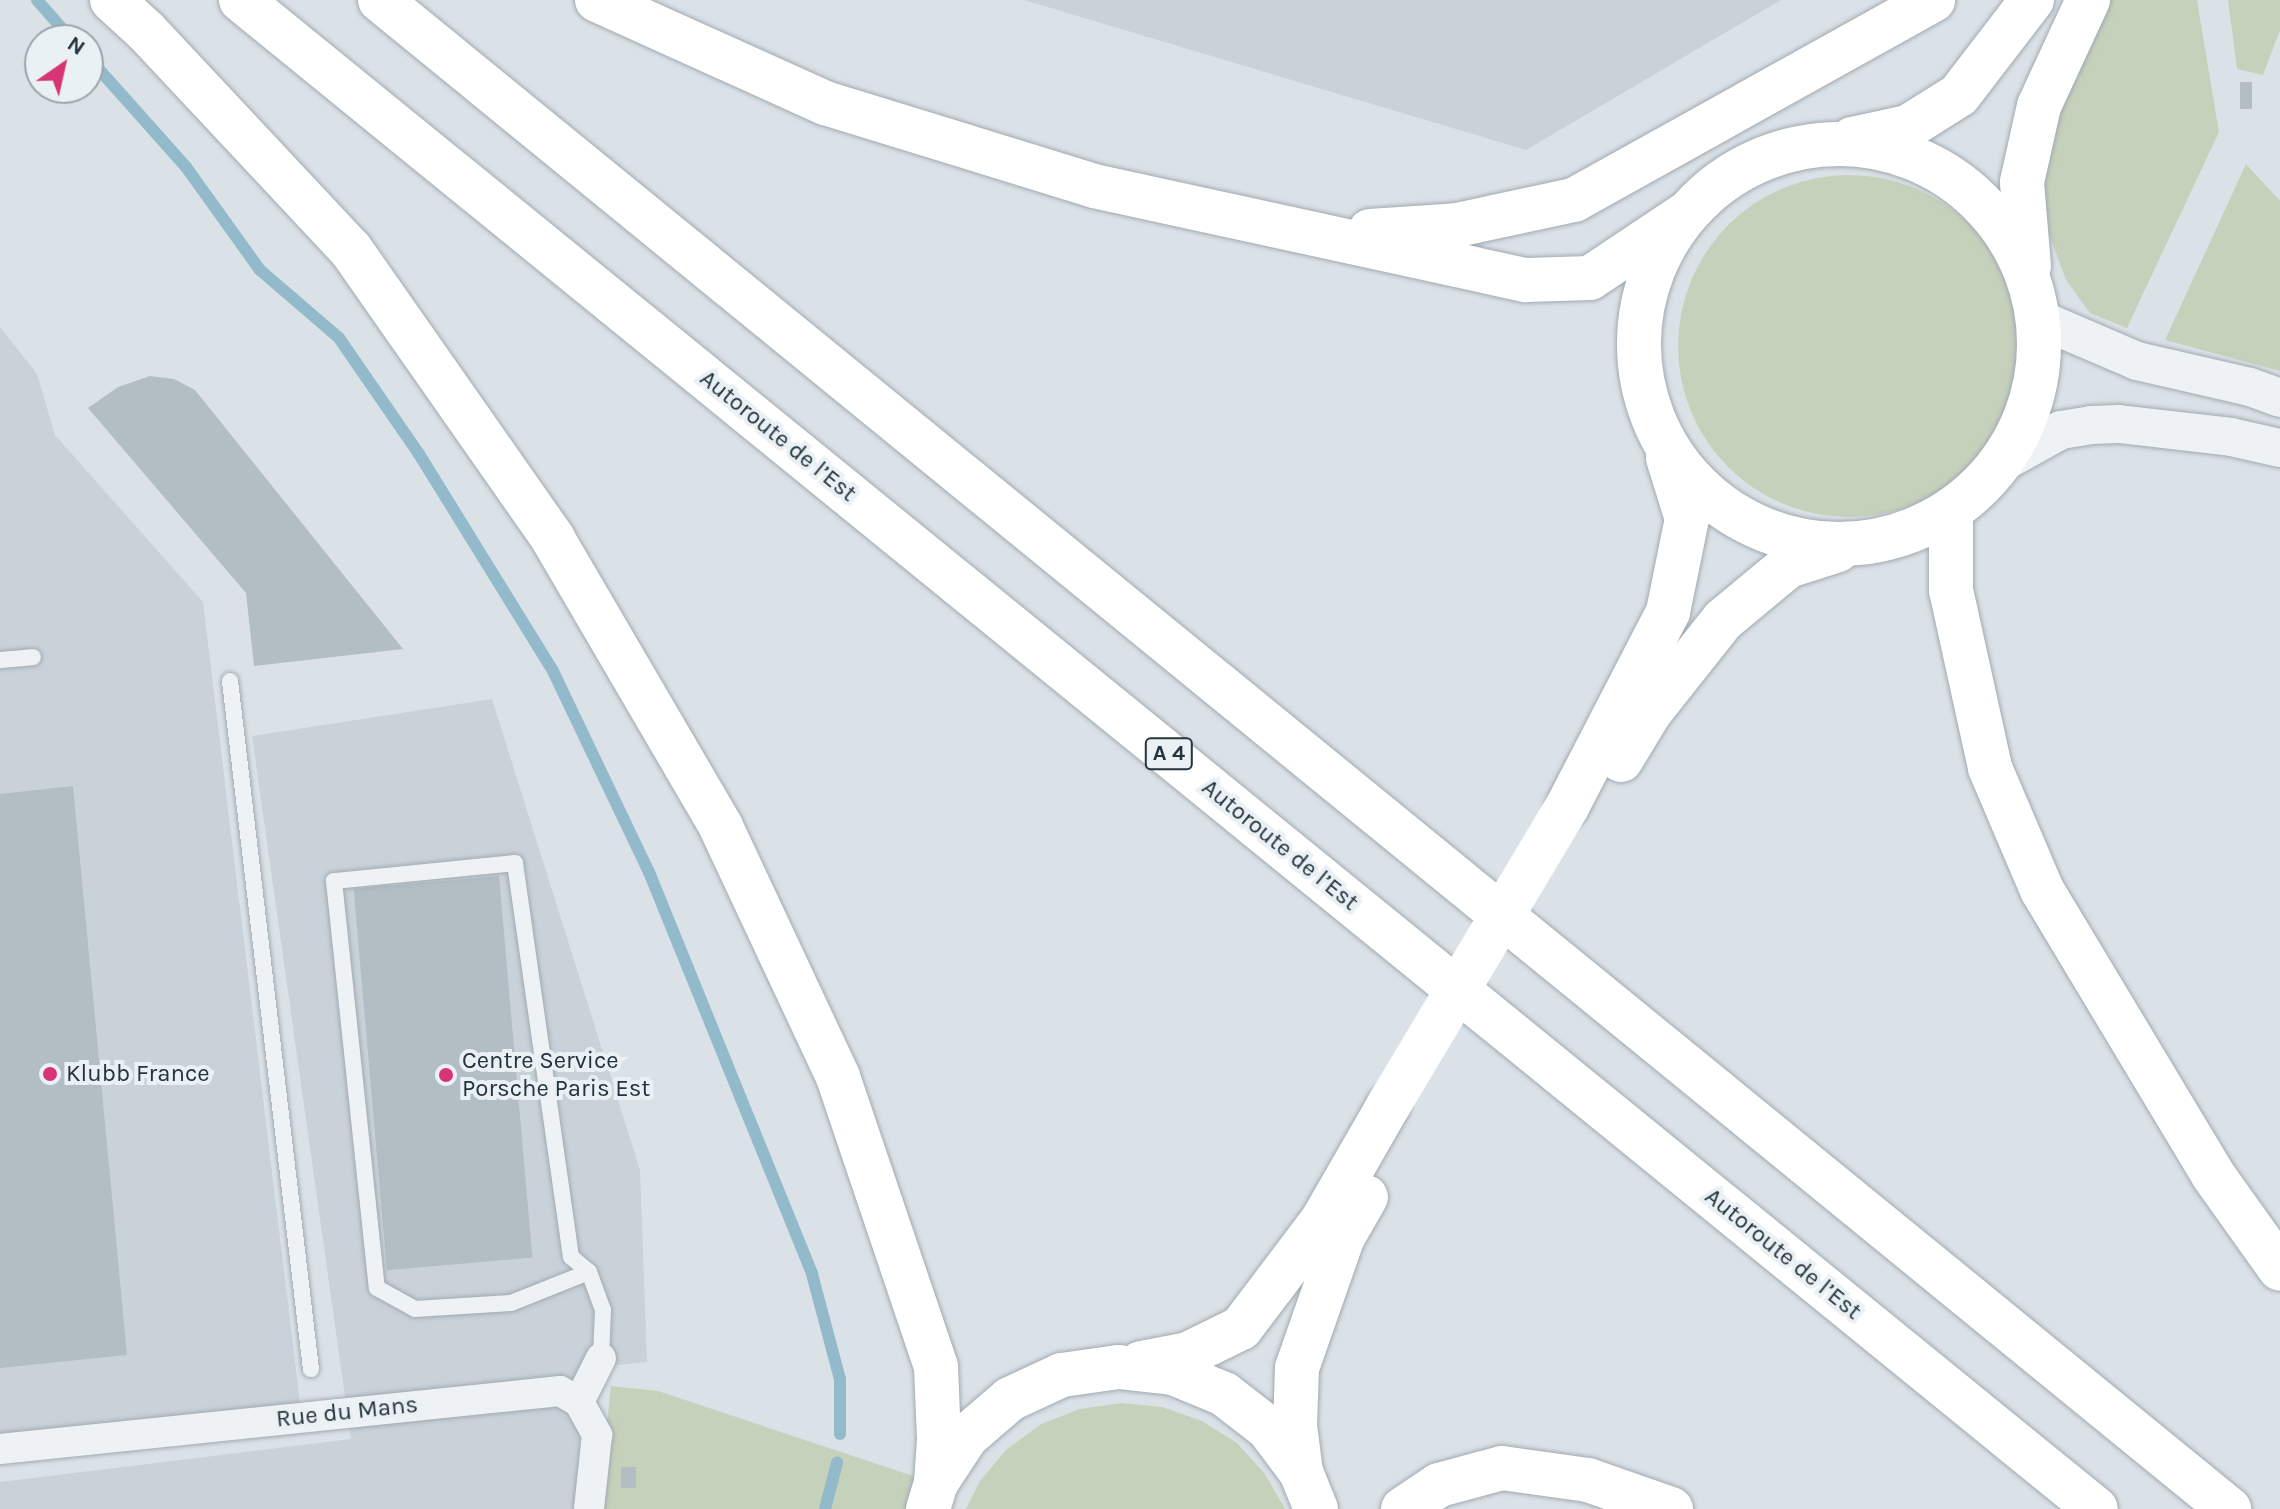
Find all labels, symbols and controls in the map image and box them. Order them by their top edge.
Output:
north arrow [24,24,104,104]
text: N [62,31,90,61]
street label: Autoroute de l’Est [694,364,862,508]
road number: A 4 [1143,736,1195,772]
street label: Autoroute de l’Est [1196,773,1364,917]
place label: Centre Service Porsche Paris Est [462,1047,650,1103]
place label: Klubb France [66,1060,210,1088]
marker: Klubb France [41,1065,59,1083]
marker: Centre Service Porsche Paris Est [437,1066,455,1084]
street label: Autoroute de l’Est [1699,1182,1867,1326]
street label: Rue du Mans [275,1390,419,1434]

